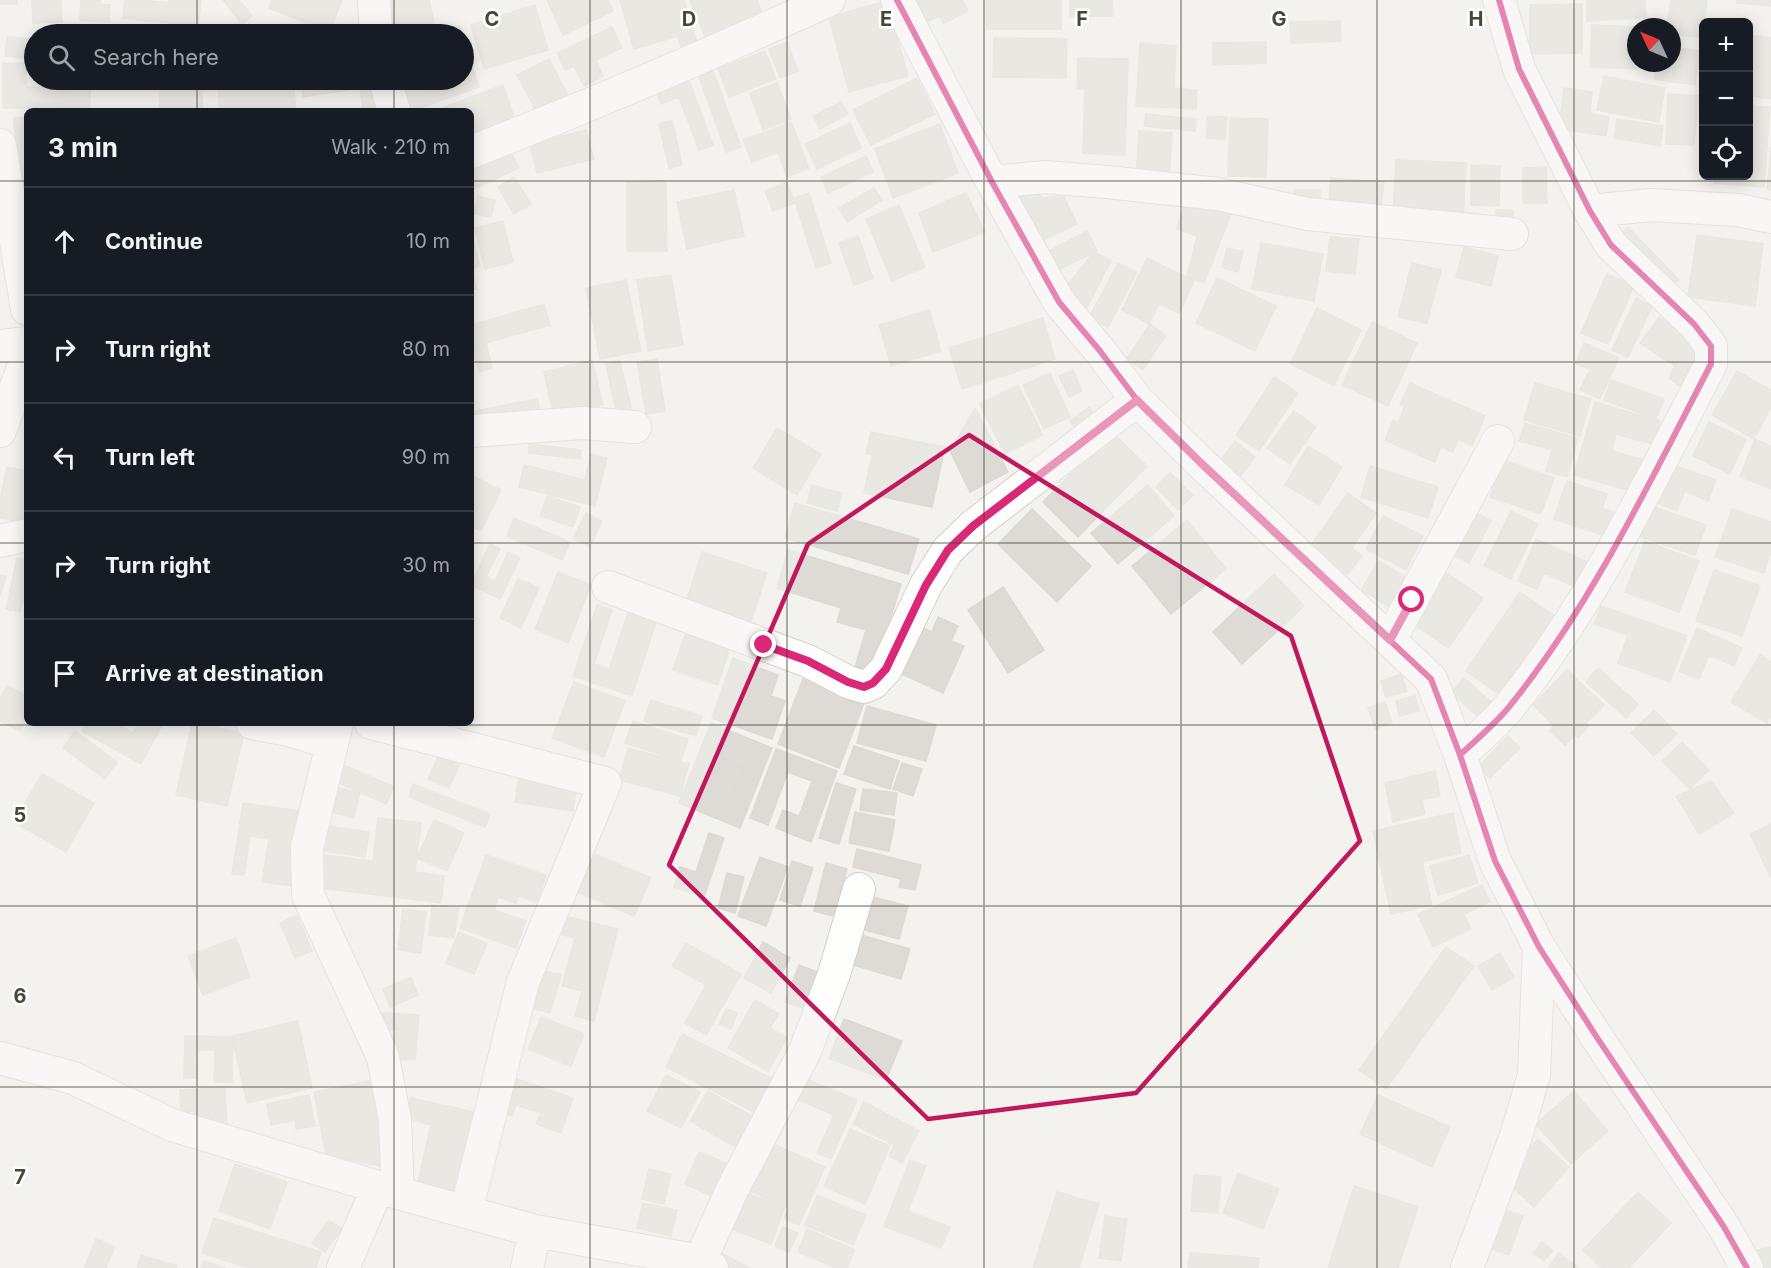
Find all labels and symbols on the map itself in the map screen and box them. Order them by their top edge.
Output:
text: C [485,7,499,31]
text: D [682,7,696,31]
text: E [880,7,892,31]
text: F [1076,7,1088,31]
text: G [1271,7,1287,31]
text: H [1469,7,1483,31]
north arrow [1627,18,1681,72]
route start [1398,586,1424,612]
route end [750,631,776,657]
text: 5 [14,803,26,827]
text: 6 [14,984,27,1008]
text: 7 [14,1165,26,1189]

